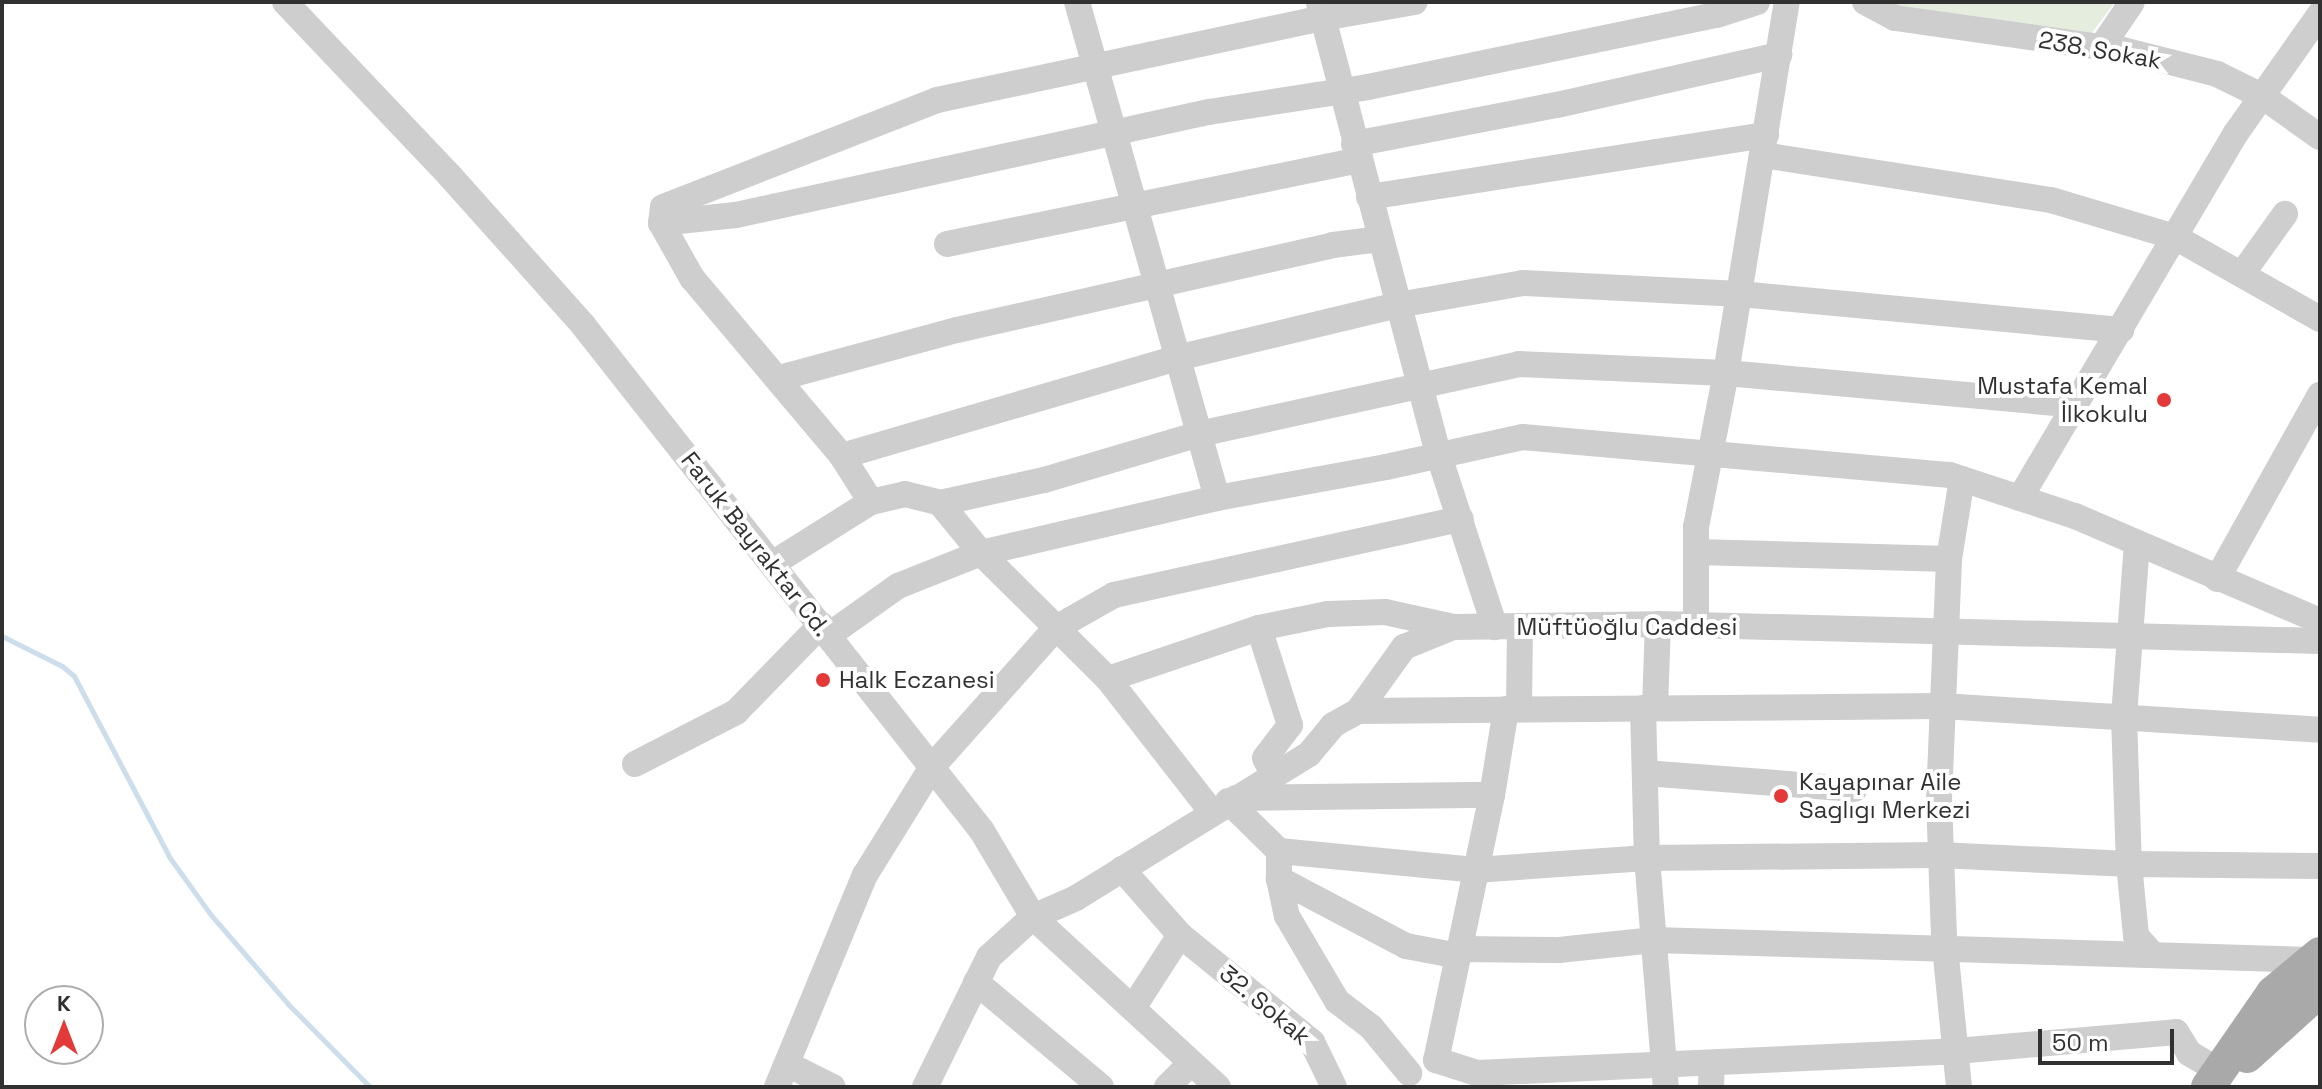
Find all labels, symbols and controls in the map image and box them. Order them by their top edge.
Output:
street label: 238. Sokak [2036,25,2164,75]
place label: Mustafa Kemal İlkokulu [1977,372,2148,428]
marker: Mustafa Kemal İlkokulu [2155,391,2173,409]
street label: Faruk Bayraktar Cd. [675,446,837,642]
street label: Müftüoğlu Caddesi [1517,613,1737,641]
place label: Halk Eczanesi [839,666,995,694]
marker: Halk Eczanesi [814,671,832,689]
place label: Kayapınar Aile Saglıgı Merkezi [1799,768,1970,824]
marker: Kayapınar Aile Saglıgı Merkezi [1770,785,1792,807]
street label: 32. Sokak [1214,959,1316,1051]
north arrow [24,985,104,1065]
text: K [57,989,71,1017]
scale bar [2042,1013,2178,1063]
text: 50 m [2052,1027,2109,1058]

